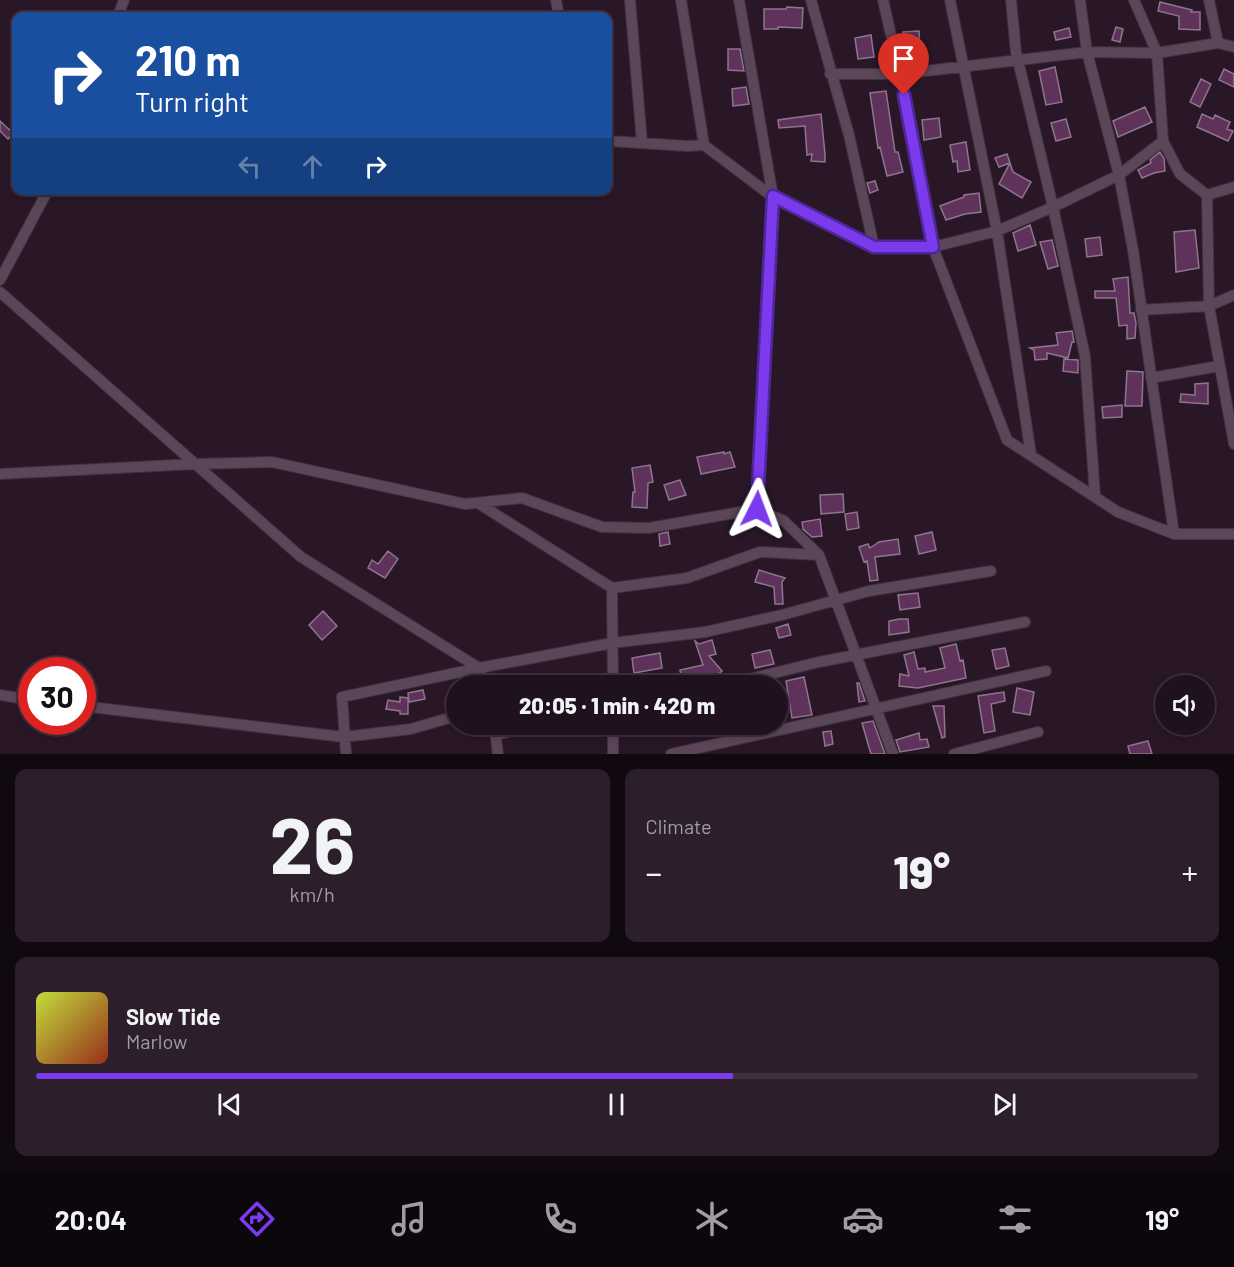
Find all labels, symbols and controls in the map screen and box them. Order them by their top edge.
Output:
pin [878,33,929,95]
text: 210 m [135,34,241,84]
icon: right [36,36,114,114]
icon: arrive [887,42,920,75]
text: Turn right [135,85,249,117]
icon: left [233,150,266,183]
icon: ahead [296,150,329,183]
icon: right [359,150,392,183]
position arrow [725,477,789,541]
speed limit sign: 30 [18,657,96,735]
map controls [1155,675,1215,735]
button: sound [1155,675,1215,735]
text: 20:05 · 1 min · 420 m [519,692,715,718]
text: 26 [269,796,355,890]
text: Climate [646,814,712,838]
text: 19° [893,844,950,898]
text: − [646,852,662,892]
text: + [1182,852,1198,892]
text: km/h [290,882,335,906]
text: Slow Tide [126,1003,221,1029]
text: Marlow [126,1029,187,1053]
icon: previous [213,1088,246,1121]
icon: pause [600,1088,633,1121]
icon: next [988,1088,1021,1121]
icon: directions [236,1198,278,1240]
icon: music [388,1198,430,1240]
icon: phone [539,1198,581,1240]
icon: climate [691,1198,733,1240]
icon: car [842,1198,884,1240]
icon: filters [994,1198,1036,1240]
text: 20:04 [55,1203,127,1235]
text: 19° [1145,1203,1179,1235]

